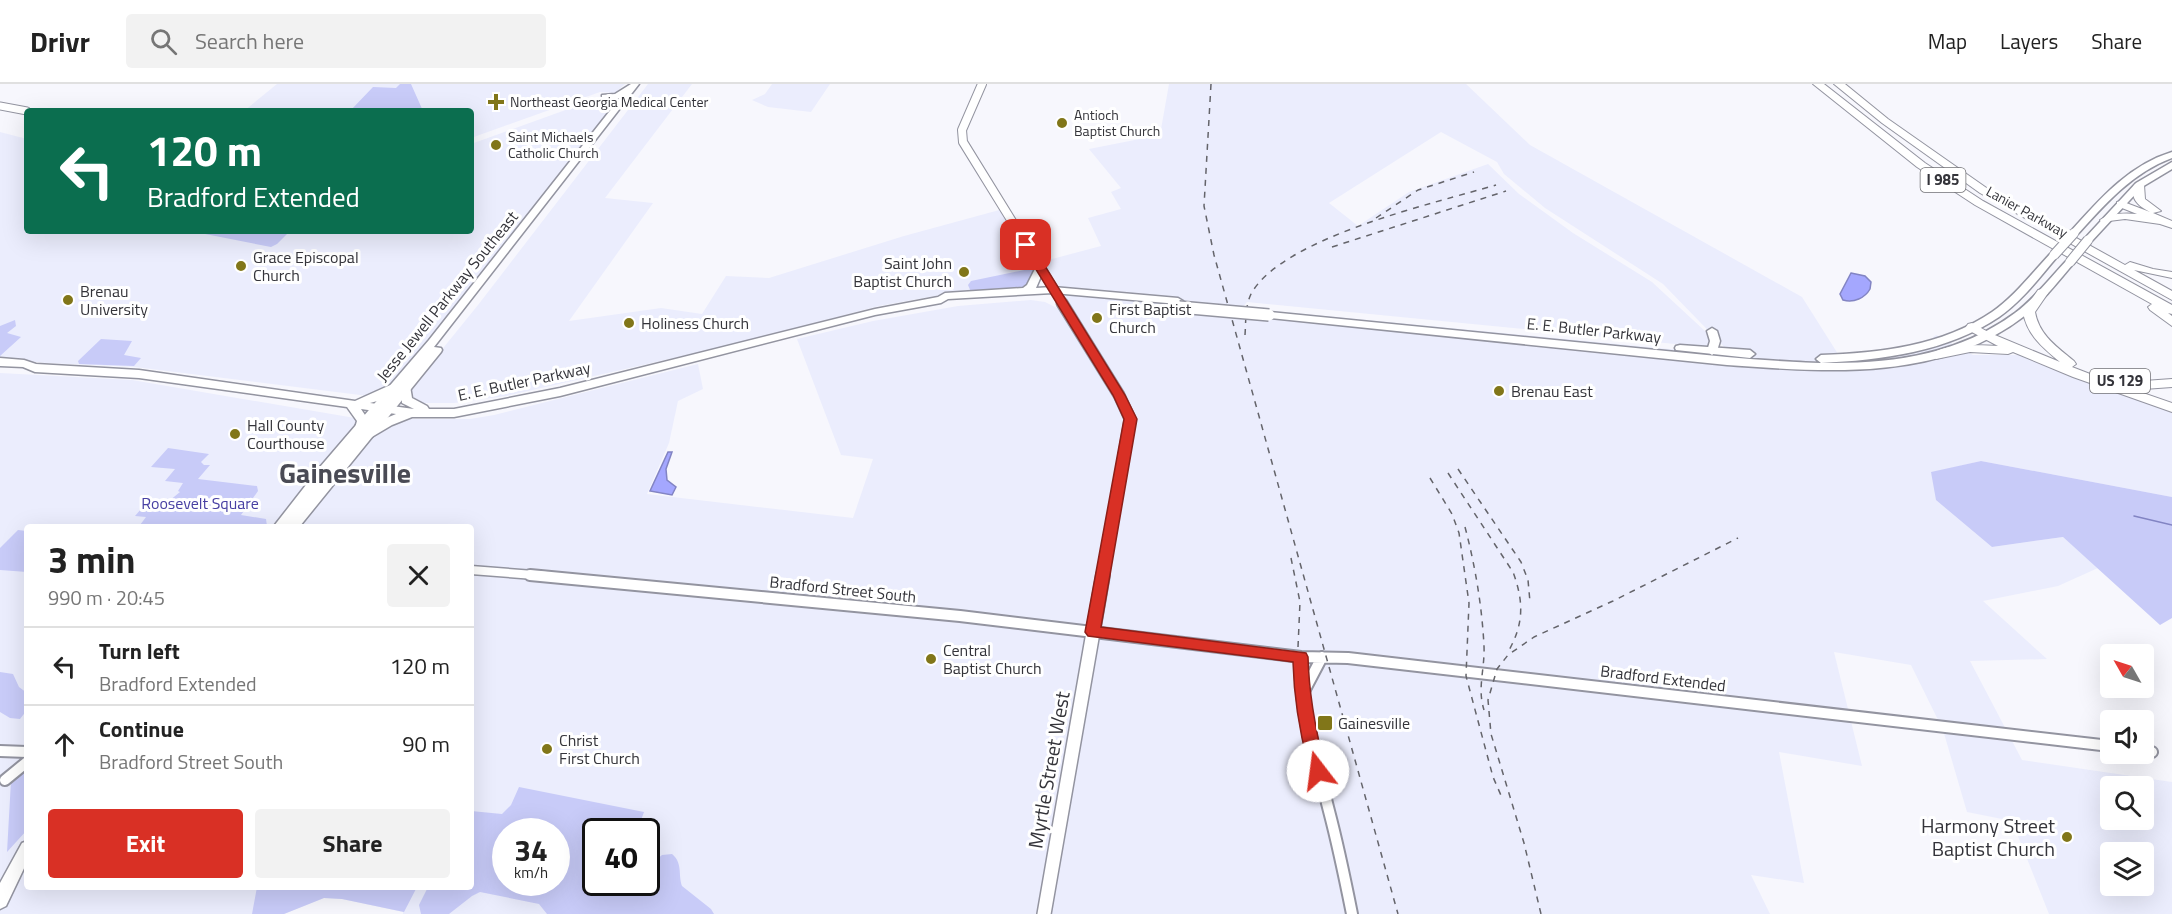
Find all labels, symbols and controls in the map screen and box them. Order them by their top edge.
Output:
search box [126,14,546,68]
text: Drivr [30,20,90,63]
text: Search here [195,24,304,58]
icon: search [147,25,180,58]
text: Map [1928,25,1967,57]
text: Layers [2000,25,2058,57]
text: Share [2091,25,2142,57]
place label: Northeast Georgia Medical Center [510,91,709,112]
marker: Northeast Georgia Medical Center [487,93,505,111]
place label: Antioch Baptist Church [1074,104,1160,141]
marker: Antioch Baptist Church [1055,116,1069,130]
text: 120 m [147,118,262,182]
place label: Saint Michaels Catholic Church [508,126,599,163]
icon: left [48,132,126,210]
marker: Saint Michaels Catholic Church [489,138,503,152]
road number: I 985 [1920,168,1966,192]
text: Bradford Extended [147,176,360,217]
street label: Lanier Parkway [1983,180,2072,243]
street label: Jesse Jewell Parkway Southeast [370,205,524,387]
pin [1000,219,1051,270]
icon: arrive [1009,228,1042,261]
place label: Grace Episcopal Church [253,245,359,287]
place label: Saint John Baptist Church [853,251,952,293]
marker: Grace Episcopal Church [234,259,248,273]
marker: Saint John Baptist Church [957,265,971,279]
place label: Brenau University [80,279,148,321]
marker: Brenau University [61,293,75,307]
place label: First Baptist Church [1109,297,1192,339]
place label: Holiness Church [641,311,749,335]
marker: First Baptist Church [1090,311,1104,325]
street label: E. E. Butler Parkway [1526,311,1663,349]
marker: Holiness Church [622,316,636,330]
street label: E. E. Butler Parkway [456,355,593,407]
road number: US 129 [2090,369,2150,393]
place label: Brenau East [1511,379,1593,403]
marker: Brenau East [1492,384,1506,398]
place label: Hall County Courthouse [247,413,325,455]
marker: Hall County Courthouse [228,427,242,441]
district label: Gainesville [279,451,411,494]
park label: Roosevelt Square [141,491,259,515]
text: 3 min [48,532,135,587]
button: close [387,544,450,607]
street label: Bradford Street South [768,569,918,609]
text: 990 m · 20:45 [48,582,165,613]
text: Turn left [99,634,180,668]
place label: Central Baptist Church [943,638,1042,680]
north arrow [2100,644,2154,698]
map controls [2100,644,2154,896]
text: 120 m [390,649,450,683]
icon: left [48,650,81,683]
marker: Central Baptist Church [924,652,938,666]
street label: Bradford Extended [1599,658,1727,698]
text: Bradford Extended [99,668,257,699]
street label: Myrtle Street West [1019,689,1078,851]
button: sound [2100,710,2154,764]
place label: Gainesville [1338,711,1410,735]
text: Continue [99,712,184,746]
marker: Gainesville [1316,714,1334,732]
text: 90 m [402,727,450,761]
icon: ahead [48,728,81,761]
place label: Christ First Church [559,728,640,770]
position arrow [1286,739,1350,803]
marker: Christ First Church [540,742,554,756]
text: Bradford Street South [99,746,283,777]
button: search [2100,776,2154,830]
button: Exit [48,809,243,878]
button: Share [255,809,450,878]
place label: Harmony Street Baptist Church [1921,810,2055,864]
speed limit sign: 40 [582,818,660,896]
text: 34 [514,827,548,873]
marker: Harmony Street Baptist Church [2060,830,2074,844]
button: layers [2100,842,2154,896]
text: km/h [514,861,548,884]

